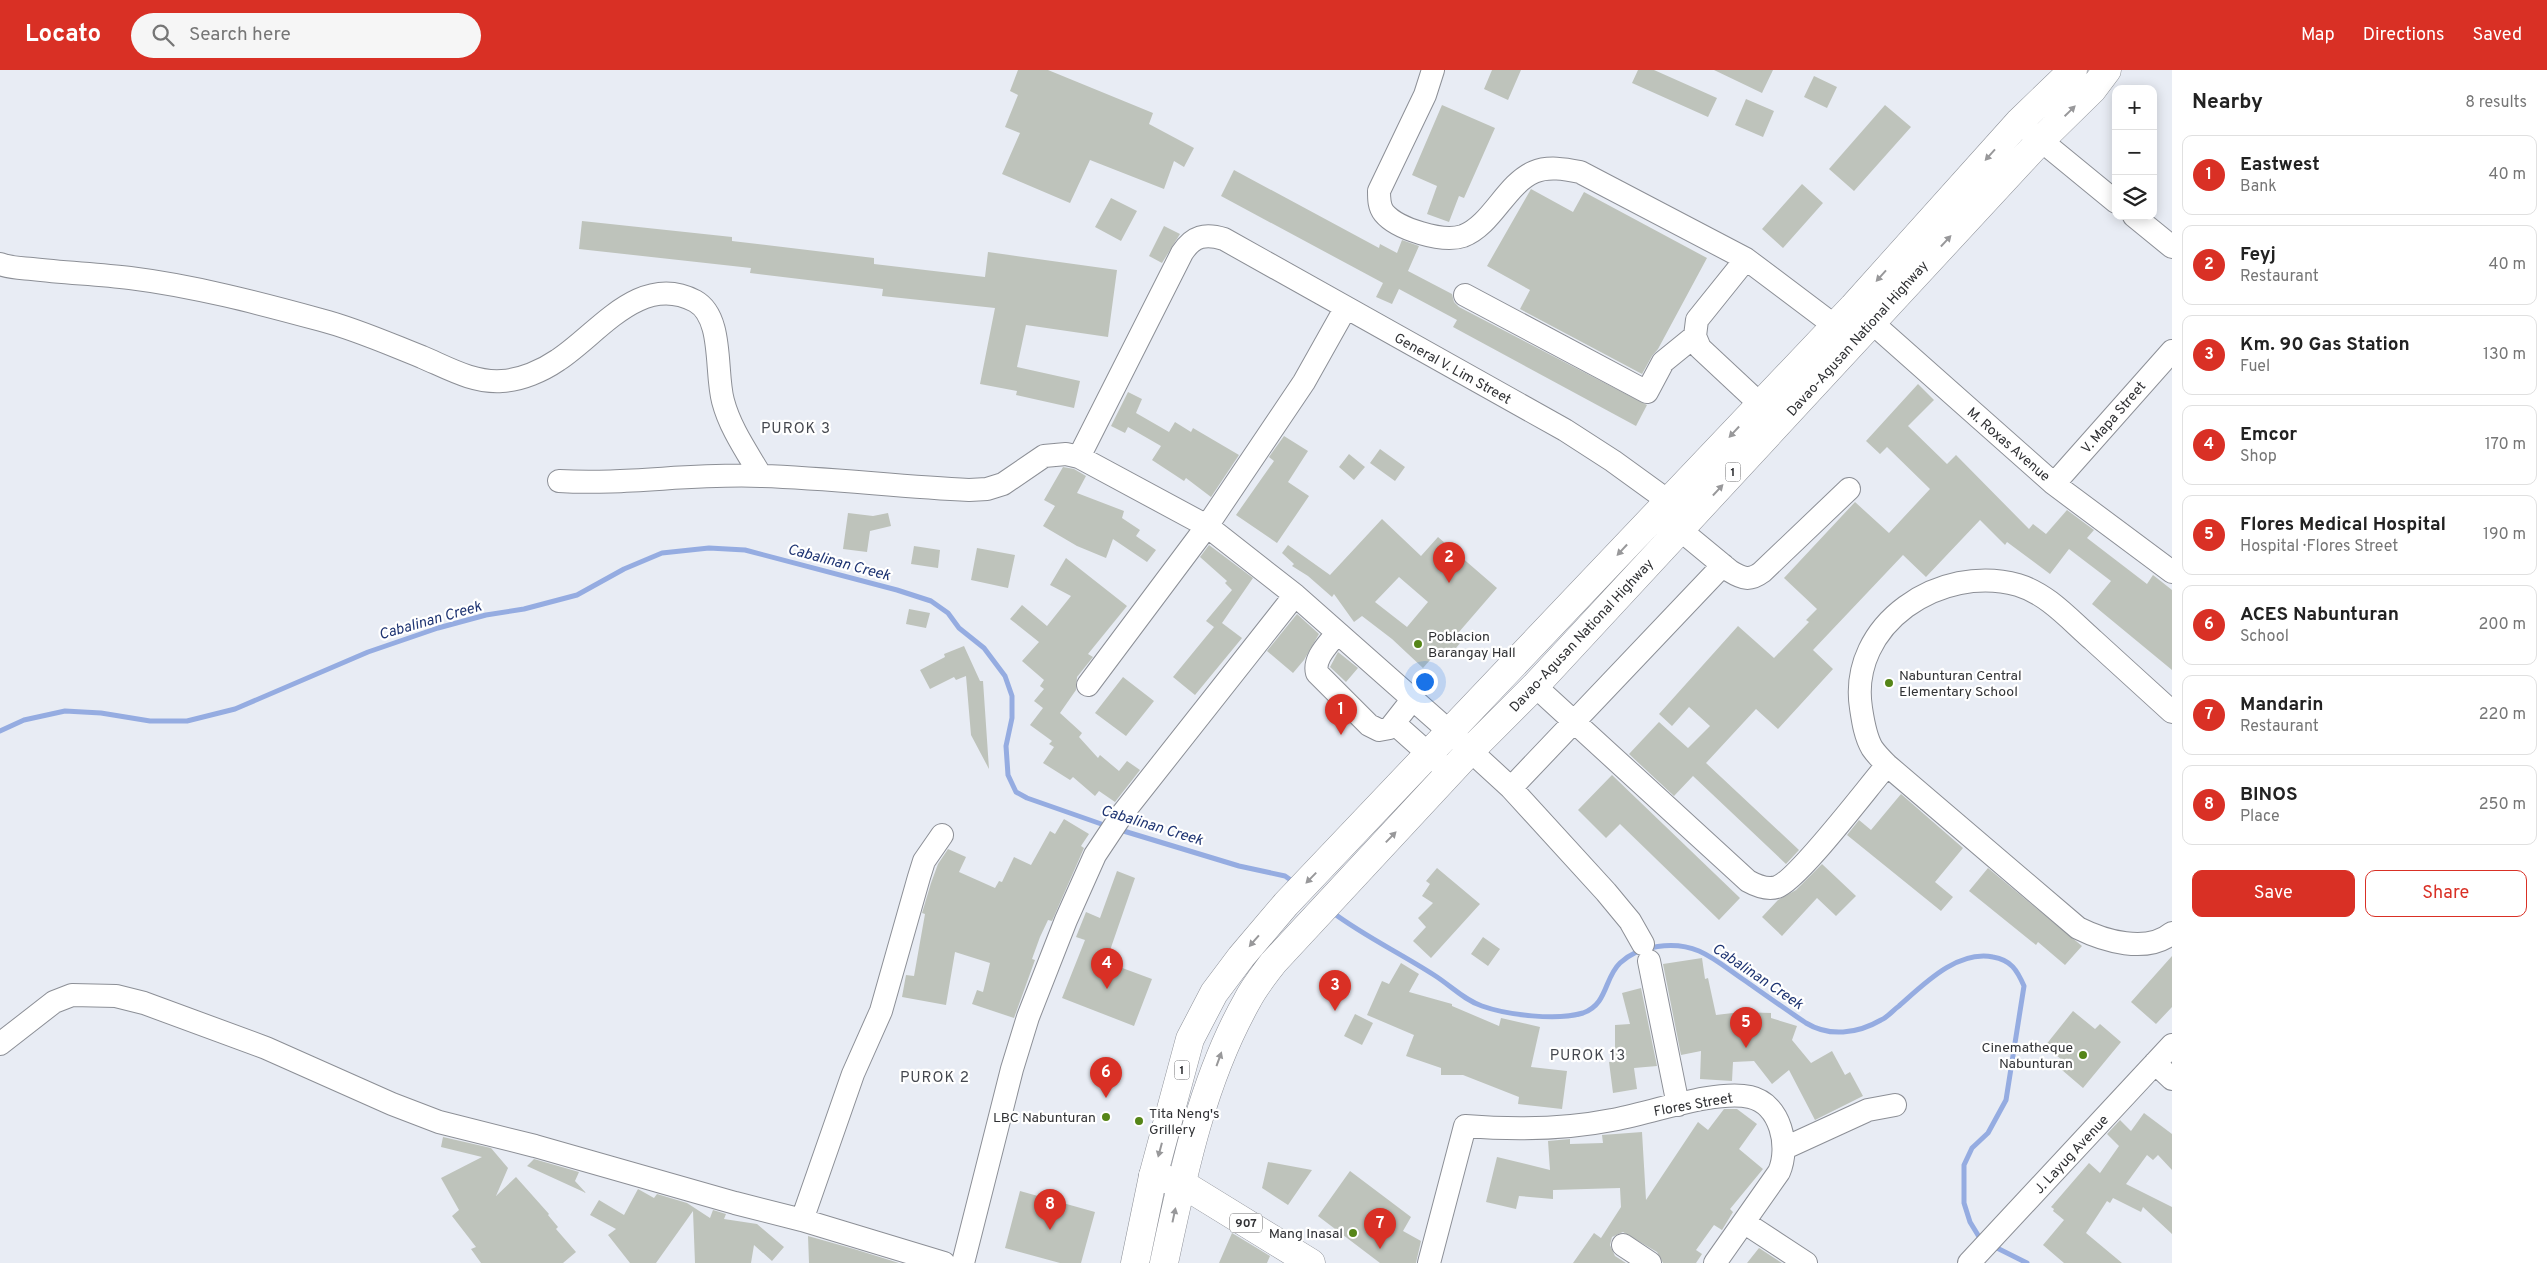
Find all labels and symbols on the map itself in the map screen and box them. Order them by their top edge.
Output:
one-way arrow [2064,105,2076,117]
one-way arrow [1984,148,1995,161]
one-way arrow [1940,235,1952,247]
street label: Davao-Agusan National Highway [1784,258,1933,420]
one-way arrow [1875,269,1887,281]
street label: General V. Lim Street [1391,330,1514,409]
street label: V. Mapa Street [2078,378,2150,457]
street label: M. Roxas Avenue [1963,404,2053,486]
district label: PUROK 3 [761,420,831,439]
one-way arrow [1728,426,1740,438]
road number: 1 [1726,462,1740,482]
one-way arrow [1712,484,1724,496]
water label: Cabalinan Creek [785,541,893,586]
pin: 2 [1433,542,1465,583]
one-way arrow [1616,544,1628,556]
street label: Davao-Agusan National Highway [1506,556,1658,716]
water label: Cabalinan Creek [377,598,484,645]
place label: Poblacion Barangay Hall [1428,629,1516,662]
marker: Poblacion Barangay Hall [1412,638,1424,650]
place label: Nabunturan Central Elementary School [1899,668,2022,701]
your location [1412,669,1438,695]
marker: Nabunturan Central Elementary School [1883,677,1895,689]
pin: 1 [1325,694,1357,735]
water label: Cabalinan Creek [1098,802,1205,851]
one-way arrow [1385,832,1397,844]
one-way arrow [1306,872,1318,884]
one-way arrow [1248,935,1260,947]
water label: Cabalinan Creek [1708,940,1807,1015]
pin: 4 [1091,948,1123,989]
pin: 3 [1319,970,1351,1011]
pin: 5 [1730,1007,1762,1048]
place label: Cinematheque Nabunturan [1981,1040,2073,1073]
district label: PUROK 13 [1550,1047,1626,1066]
marker: Cinematheque Nabunturan [2077,1049,2089,1061]
one-way arrow [1216,1052,1223,1067]
pin: 6 [1090,1057,1122,1098]
road number: 1 [1174,1060,1190,1080]
district label: PUROK 2 [900,1069,970,1088]
street label: Flores Street [1652,1090,1734,1121]
place label: Tita Neng's Grillery [1149,1106,1220,1139]
place label: LBC Nabunturan [993,1110,1096,1127]
marker: LBC Nabunturan [1100,1111,1112,1123]
street label: J. Layug Avenue [2031,1112,2113,1198]
marker: Tita Neng's Grillery [1133,1115,1145,1127]
one-way arrow [1156,1143,1164,1158]
pin: 8 [1034,1189,1066,1230]
one-way arrow [1171,1207,1179,1223]
pin: 7 [1364,1208,1396,1249]
road number: 907 [1230,1214,1262,1232]
place label: Mang Inasal [1269,1226,1343,1243]
marker: Mang Inasal [1347,1227,1359,1239]

